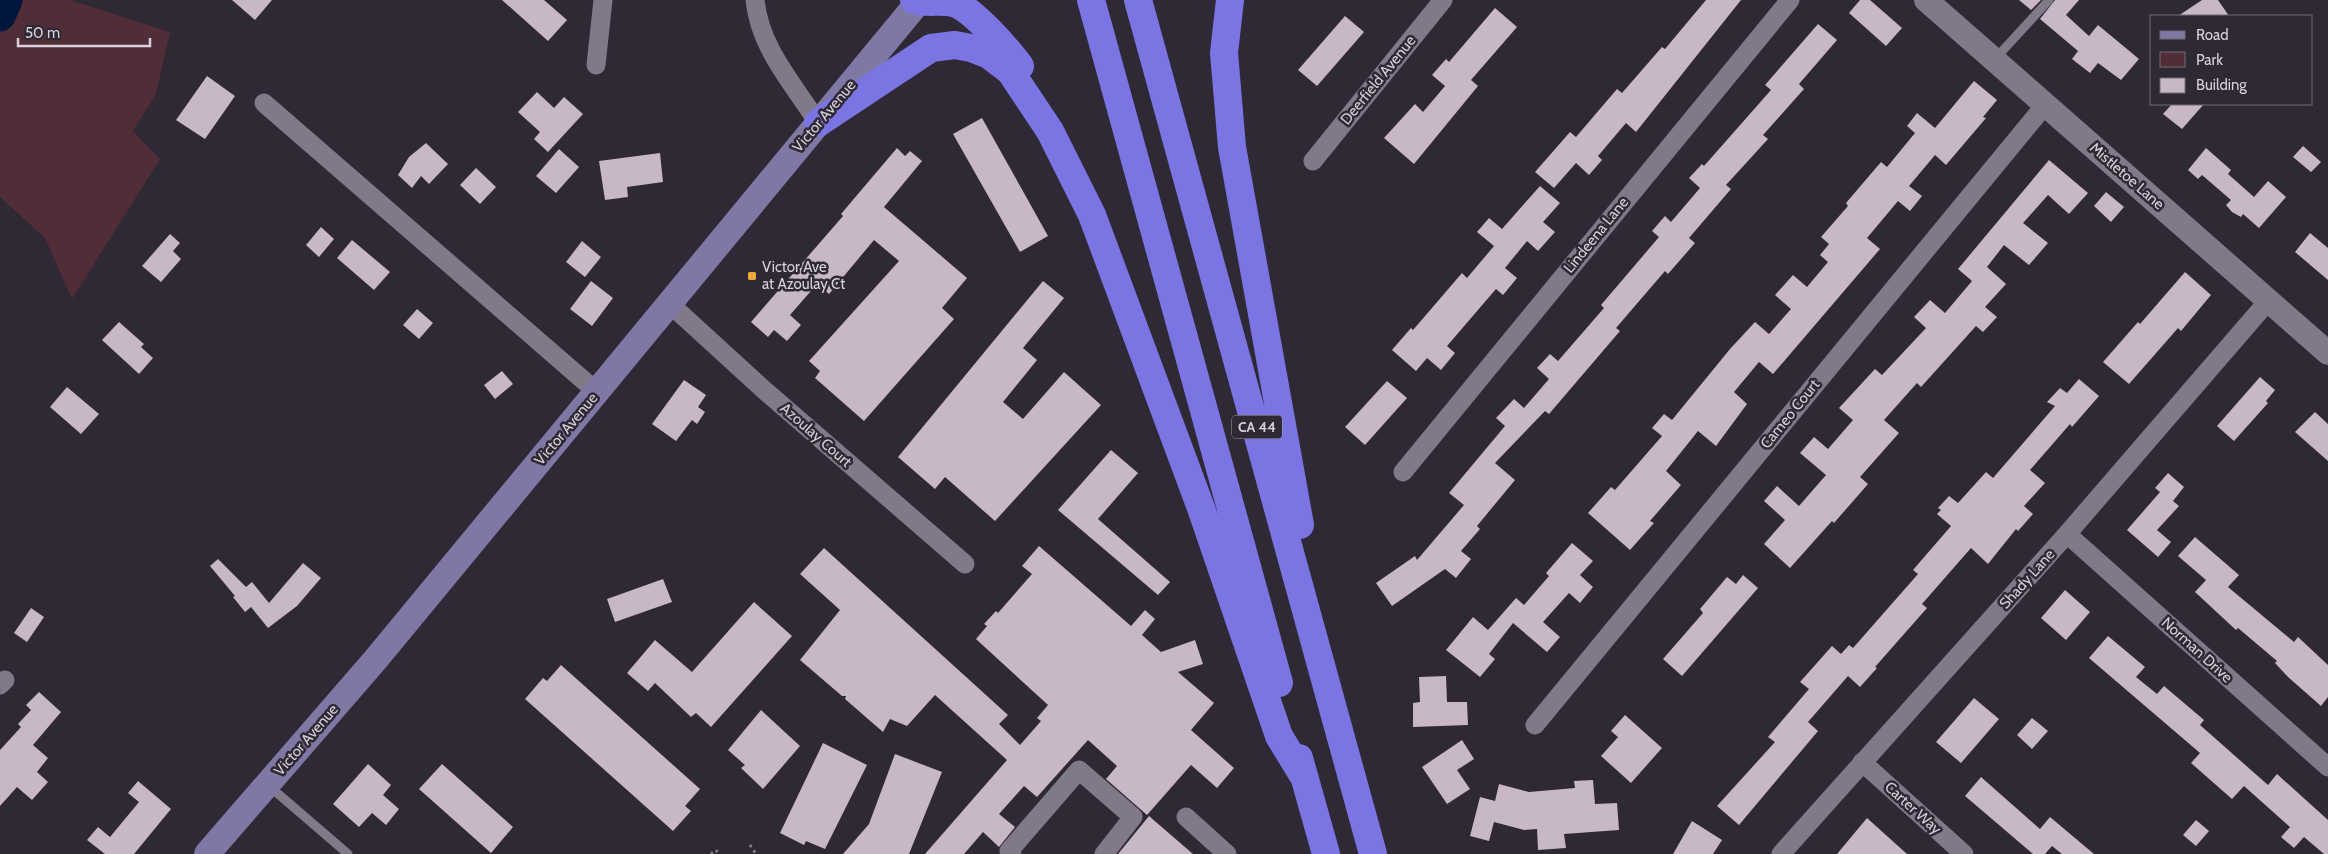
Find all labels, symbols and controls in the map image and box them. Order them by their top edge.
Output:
scale bar [18,15,150,47]
legend [2150,15,2313,105]
text: 50 m [25,24,60,42]
text: Road [2196,26,2229,44]
street label: Deerfield Avenue [1337,32,1420,128]
text: Park [2196,51,2223,69]
street label: Victor Avenue [789,76,860,156]
text: Building [2196,76,2247,94]
street label: Mistletoe Lane [2086,139,2168,213]
street label: Lindeena Lane [1560,193,1632,277]
place label: Victor Ave at Azoulay Ct [762,258,845,293]
marker: Victor Ave at Azoulay Ct [746,270,758,282]
street label: Cameo Court [1757,376,1823,452]
street label: Victor Avenue [531,389,602,469]
street label: Azoulay Court [777,399,855,471]
road number: CA 44 [1232,416,1282,438]
street label: Shady Lane [1996,545,2059,613]
street label: Norman Drive [2158,613,2236,687]
street label: Victor Avenue [270,700,342,779]
street label: Carter Way [1881,778,1945,838]

